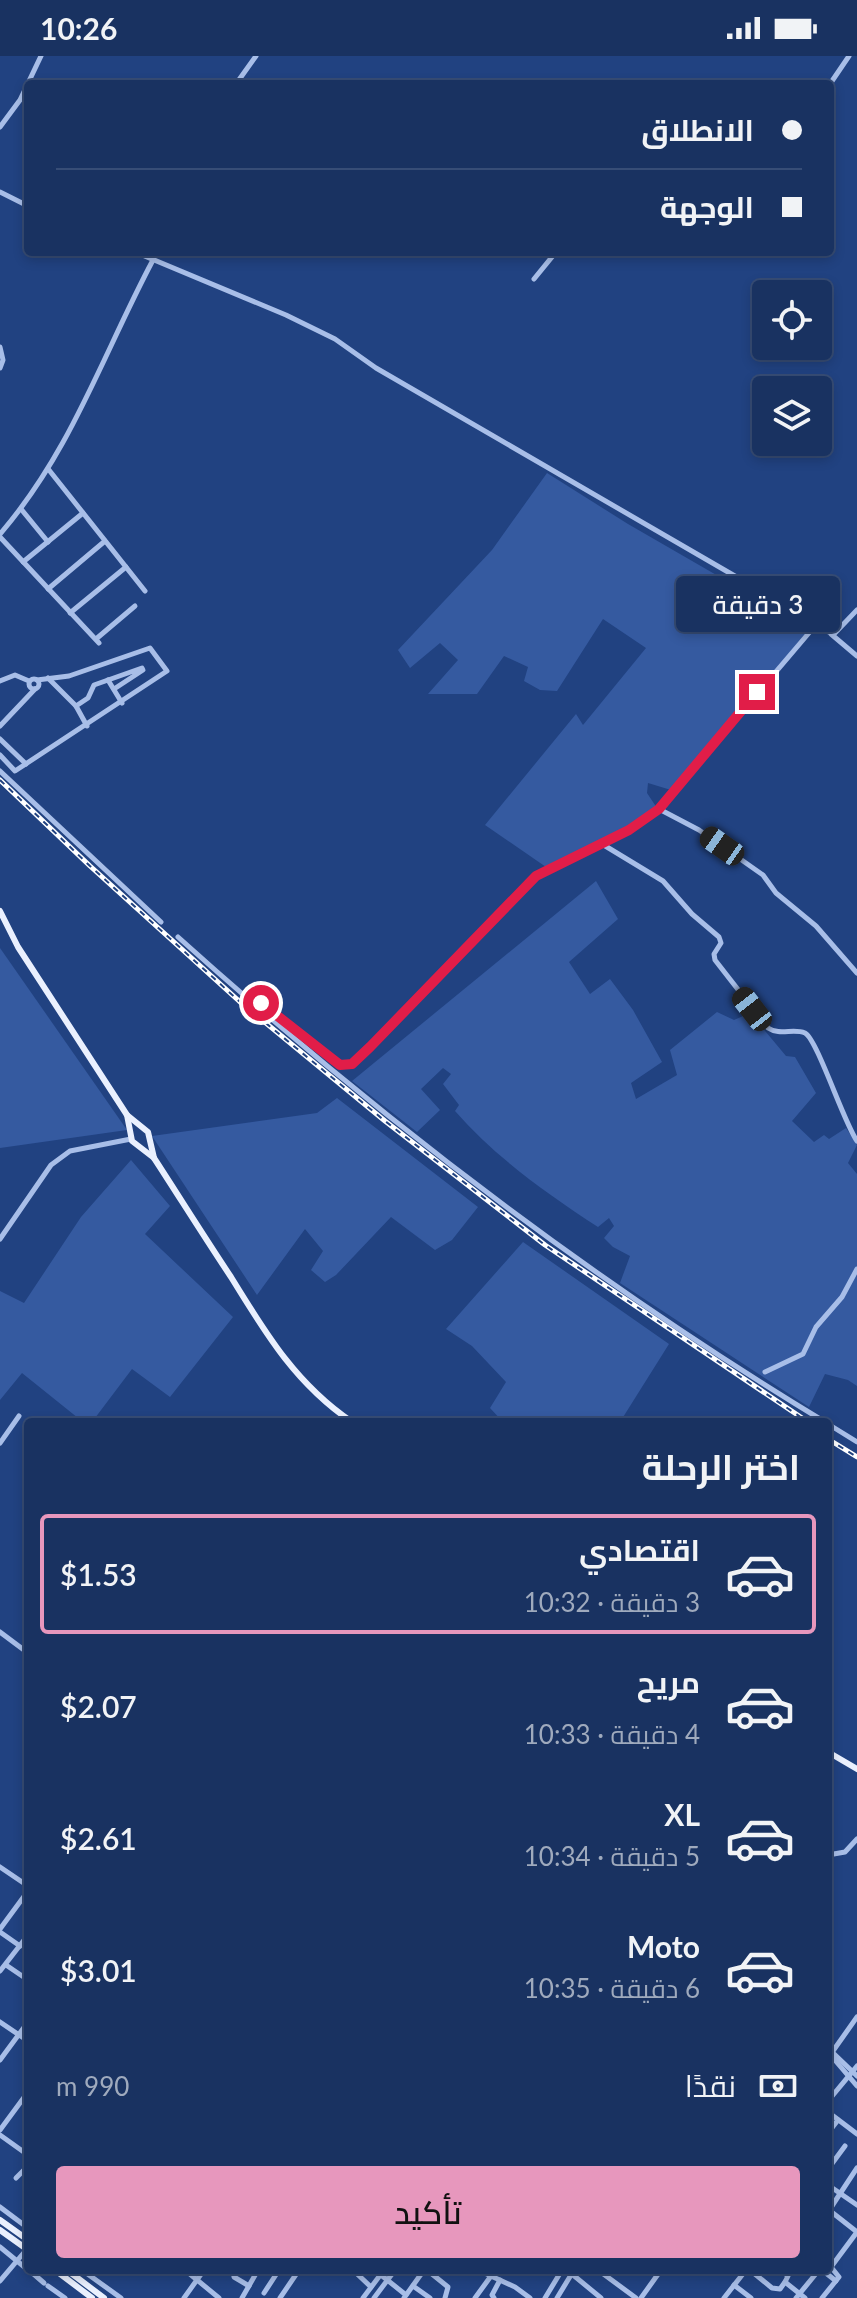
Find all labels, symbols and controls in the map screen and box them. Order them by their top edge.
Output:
text: 10:26 [40,10,117,46]
text: الانطلاق [641,111,754,147]
text: الوجهة [660,188,754,224]
map controls [752,280,832,456]
button: locate [752,280,832,360]
button: layers [752,376,832,456]
callout: 3 دقيقة [675,576,839,632]
text: 3 دقيقة [713,588,803,620]
route end [739,674,775,710]
car [695,822,749,870]
car [728,983,776,1035]
route start [243,985,279,1021]
text: اختر الرحلة [642,1444,800,1488]
text: اقتصادي [579,1531,700,1567]
icon: car [724,1538,796,1610]
text: $1.53 [60,1556,137,1592]
text: 3 دقيقة · 10:32 [524,1586,700,1618]
text: مريح [637,1663,700,1699]
icon: car [724,1670,796,1742]
text: $2.07 [60,1688,137,1724]
text: 4 دقيقة · 10:33 [524,1718,700,1750]
text: XL [664,1796,700,1832]
icon: car [724,1802,796,1874]
text: $2.61 [60,1820,137,1856]
text: 5 دقيقة · 10:34 [524,1840,700,1872]
text: Moto [627,1928,700,1964]
icon: car [724,1934,796,2006]
text: $3.01 [60,1952,137,1988]
text: 6 دقيقة · 10:35 [524,1972,700,2004]
icon: cash [756,2064,800,2108]
text: نقدًا [685,2067,736,2103]
text: 990 m [56,2070,129,2102]
button: تأكيد [56,2166,800,2258]

